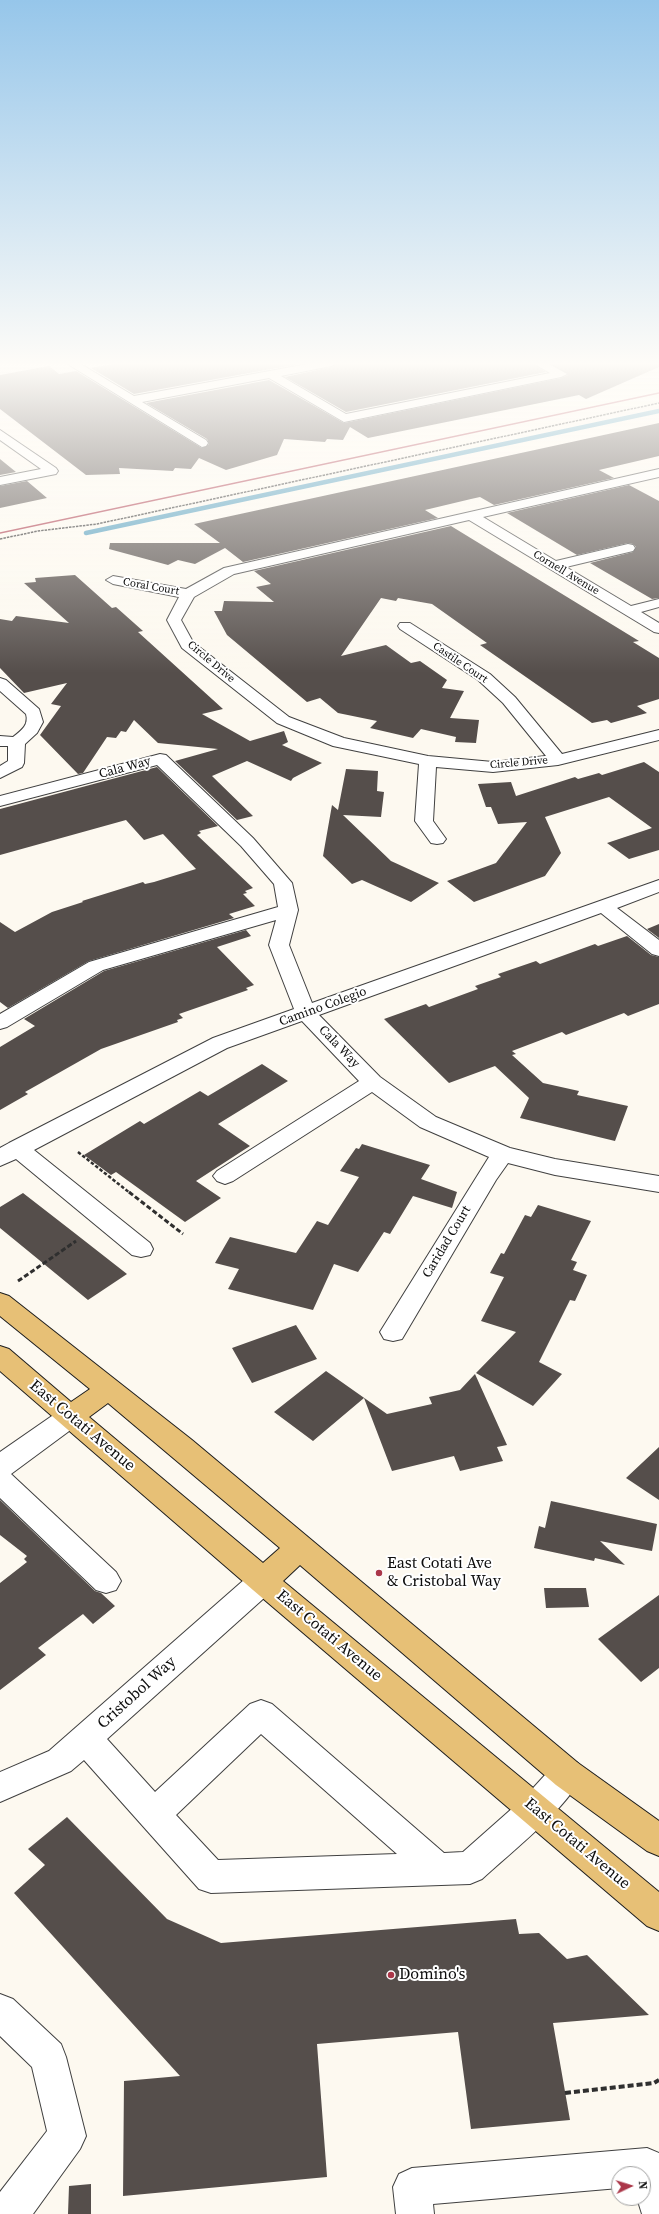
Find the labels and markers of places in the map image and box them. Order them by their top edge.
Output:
place label: East Cotati Ave & Cristobal Way [387,1554,501,1592]
marker: East Cotati Ave & Cristobal Way [374,1568,384,1578]
place label: Domino's [399,1965,466,1985]
marker: Domino's [386,1970,396,1980]

